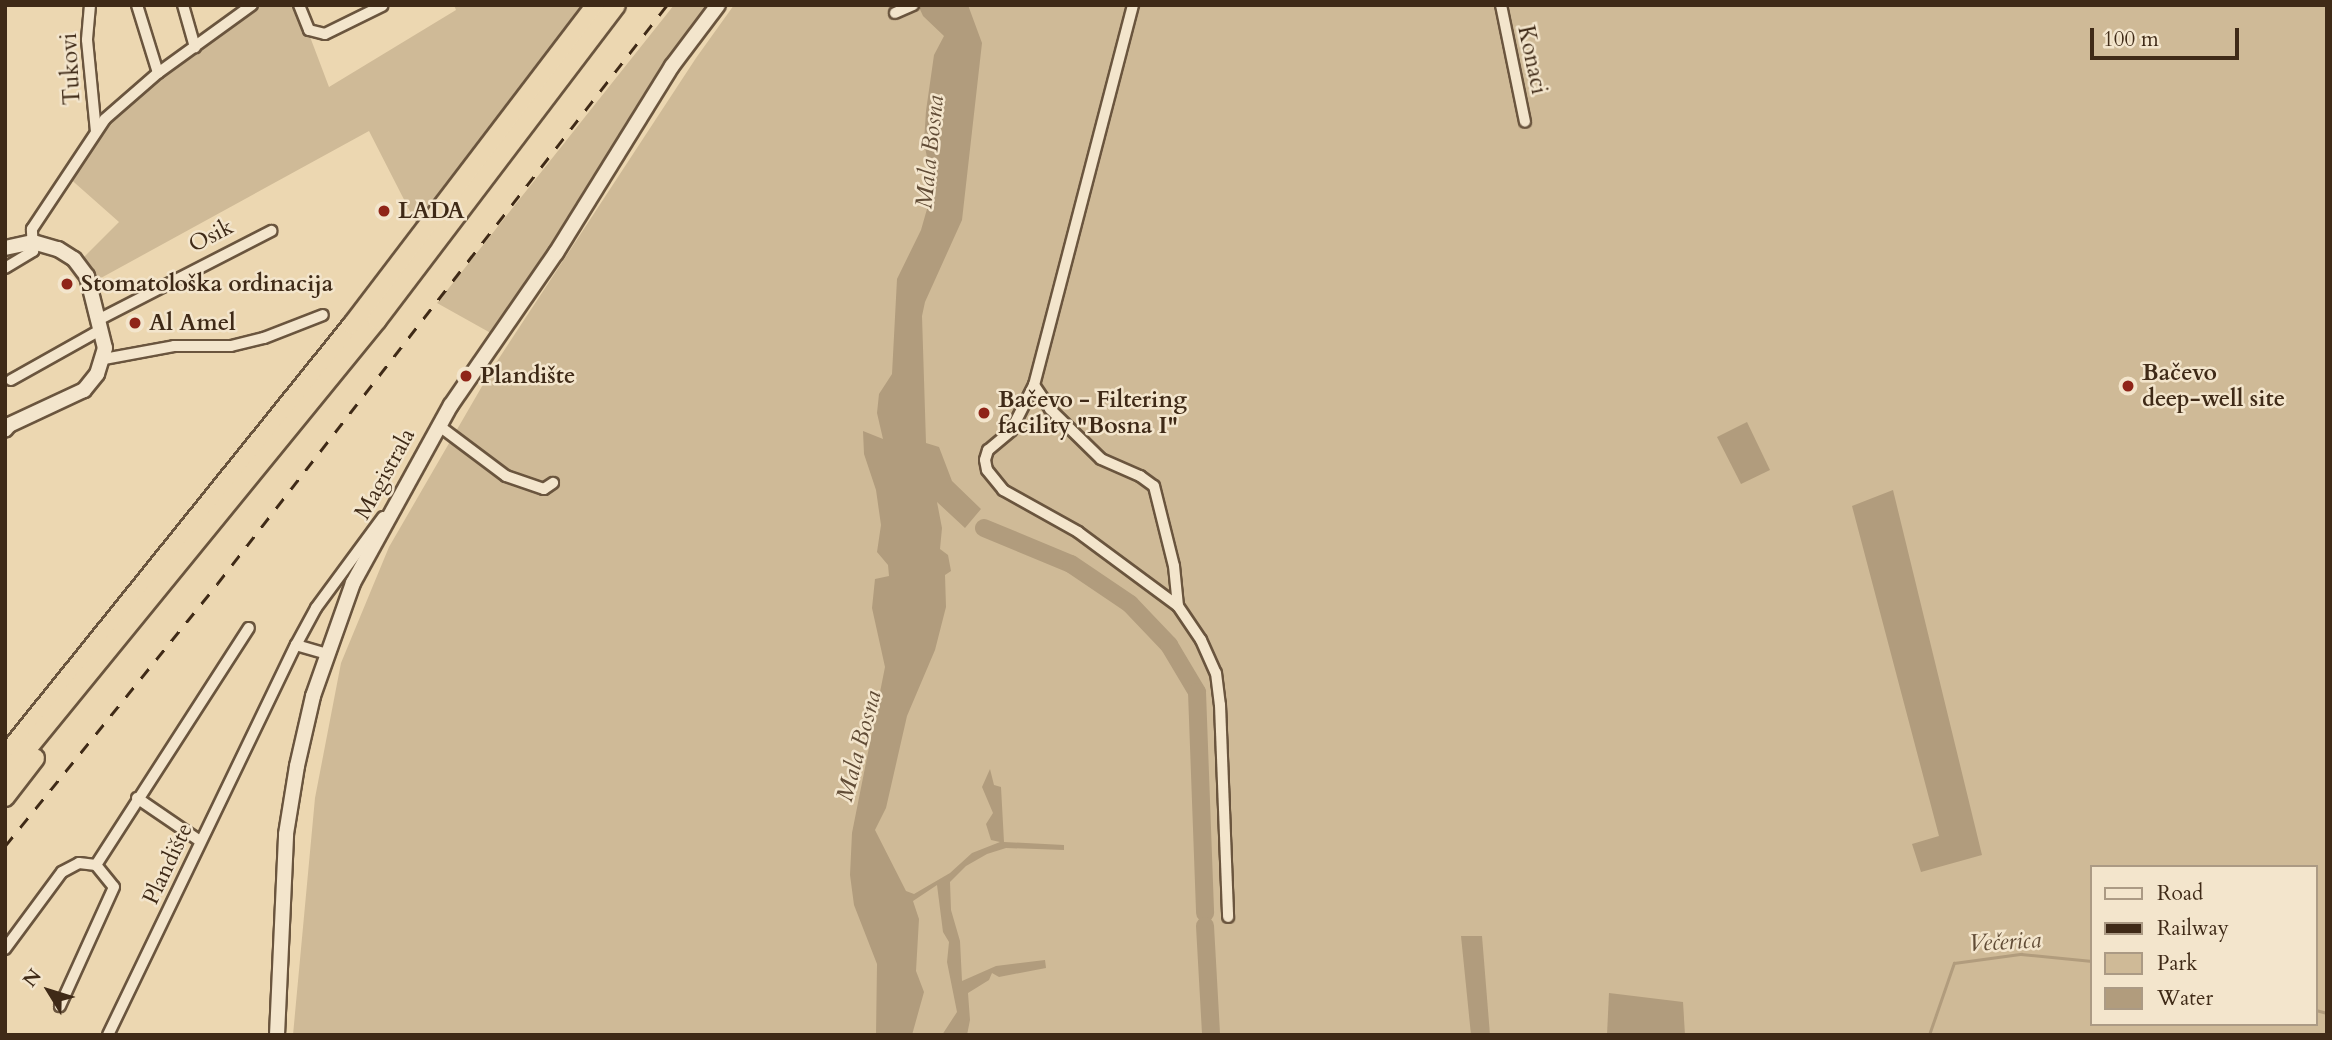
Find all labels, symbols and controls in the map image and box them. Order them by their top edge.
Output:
scale bar [2094,14,2243,58]
street label: Konaci [1511,23,1553,97]
text: 100 m [2103,25,2159,54]
street label: Tukovi [55,32,87,106]
water label: Mala Bosna [910,94,950,210]
place label: LADA [398,197,465,225]
marker: LADA [376,203,392,219]
street label: Osik [184,213,238,259]
place label: Stomatološka ordinacija [81,270,333,298]
marker: Stomatološka ordinacija [59,276,75,292]
place label: Al Amel [149,309,236,337]
marker: Al Amel [127,315,143,331]
place label: Bačevo deep-well site [2142,359,2285,413]
place label: Plandište [480,362,575,390]
marker: Plandište [458,368,474,384]
marker: Bačevo deep-well site [2120,378,2136,394]
place label: Bačevo - Filtering facility "Bosna I" [998,386,1187,440]
marker: Bačevo - Filtering facility "Bosna I" [976,405,992,421]
street label: Magistrala [349,424,421,524]
water label: Mala Bosna [830,687,888,805]
street label: Plandište [137,819,199,909]
legend [2090,865,2318,1026]
text: Road [2157,879,2203,908]
text: Railway [2157,914,2229,943]
water label: Večerica [1968,926,2042,958]
text: Park [2157,949,2197,978]
north arrow [14,956,84,1026]
text: N [17,964,48,993]
text: Water [2157,984,2213,1013]

